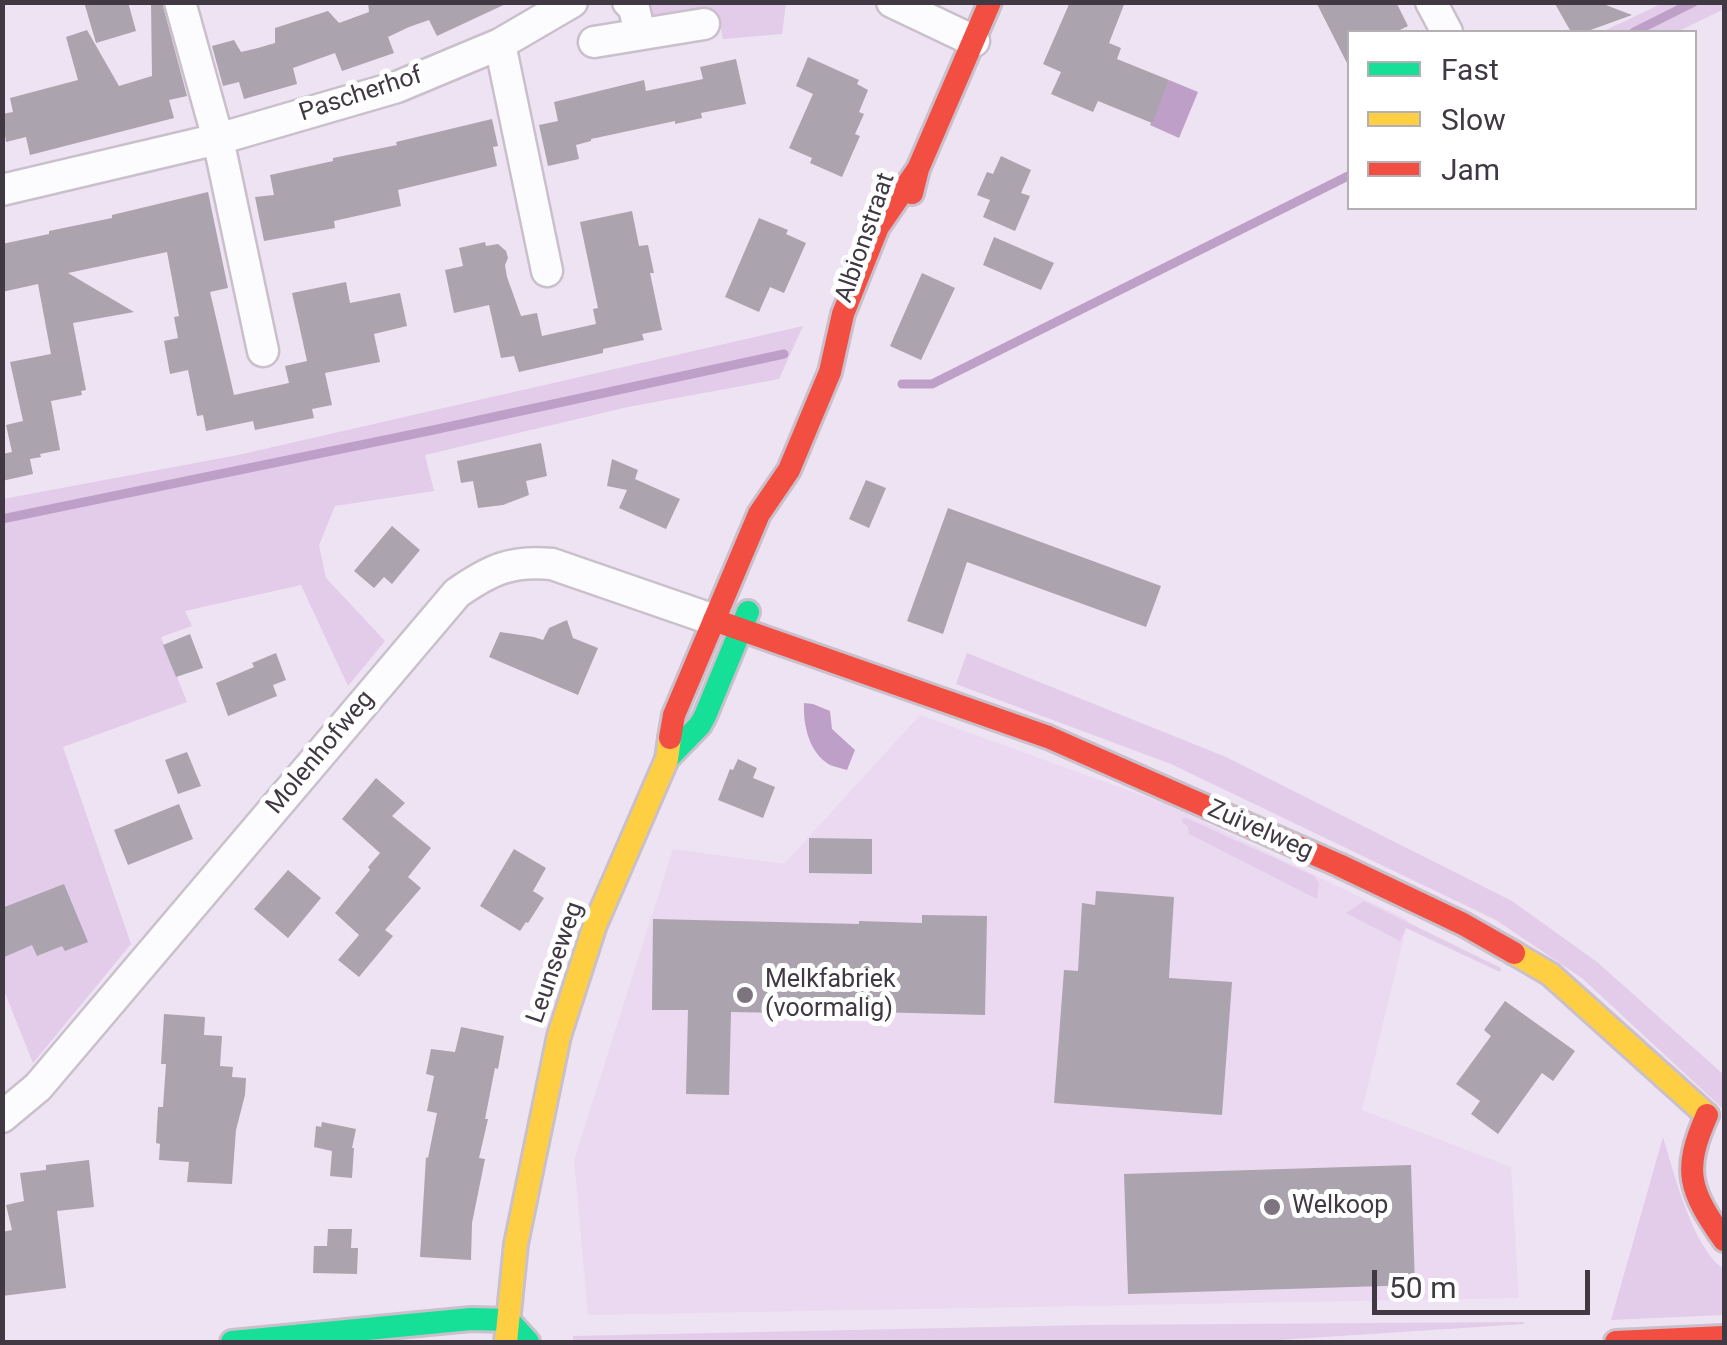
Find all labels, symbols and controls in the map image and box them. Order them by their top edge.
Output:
legend [1347,30,1697,210]
text: Fast [1441,52,1499,87]
street label: Pascherhof [296,61,426,129]
text: Slow [1441,102,1506,137]
text: Jam [1441,152,1500,187]
street label: Albionstraat [830,169,902,307]
street label: Molenhofweg [261,685,381,821]
street label: Zuivelweg [1203,795,1317,867]
street label: Leunseweg [521,898,591,1028]
place label: Melkfabriek (voormalig) [765,966,896,1025]
marker: Melkfabriek (voormalig) [734,984,756,1006]
place label: Welkoop [1292,1192,1388,1222]
marker: Welkoop [1261,1196,1283,1218]
scale bar [1377,1250,1594,1312]
text: 50 m [1389,1270,1456,1305]

